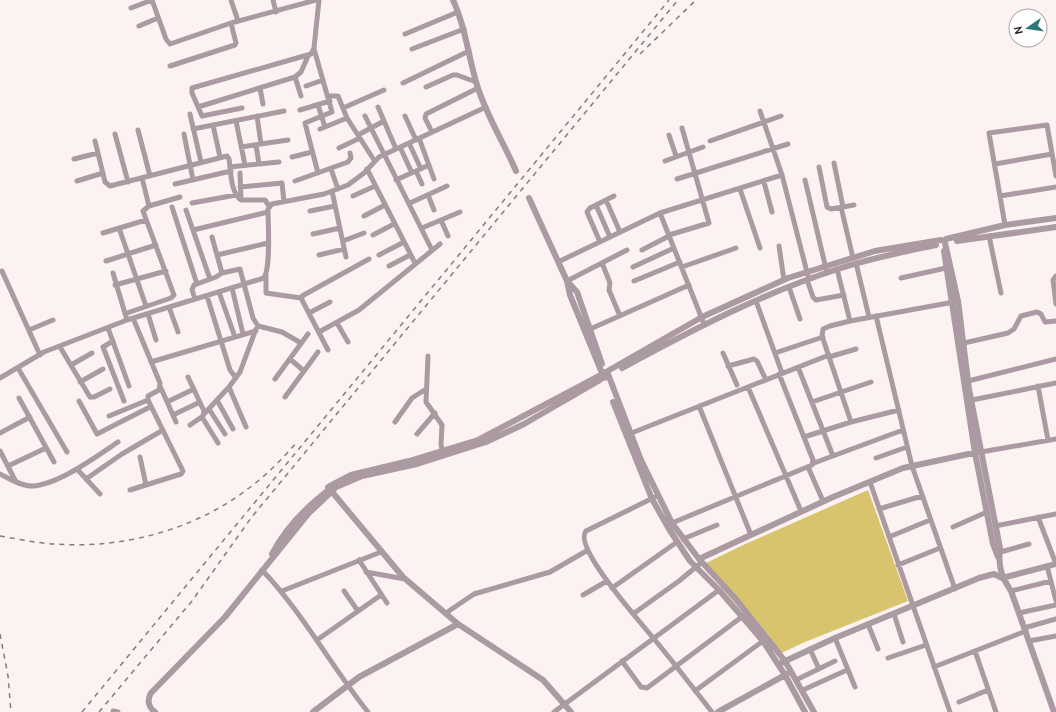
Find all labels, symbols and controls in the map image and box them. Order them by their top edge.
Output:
north arrow [1008,8,1048,48]
text: N [1011,25,1026,36]

